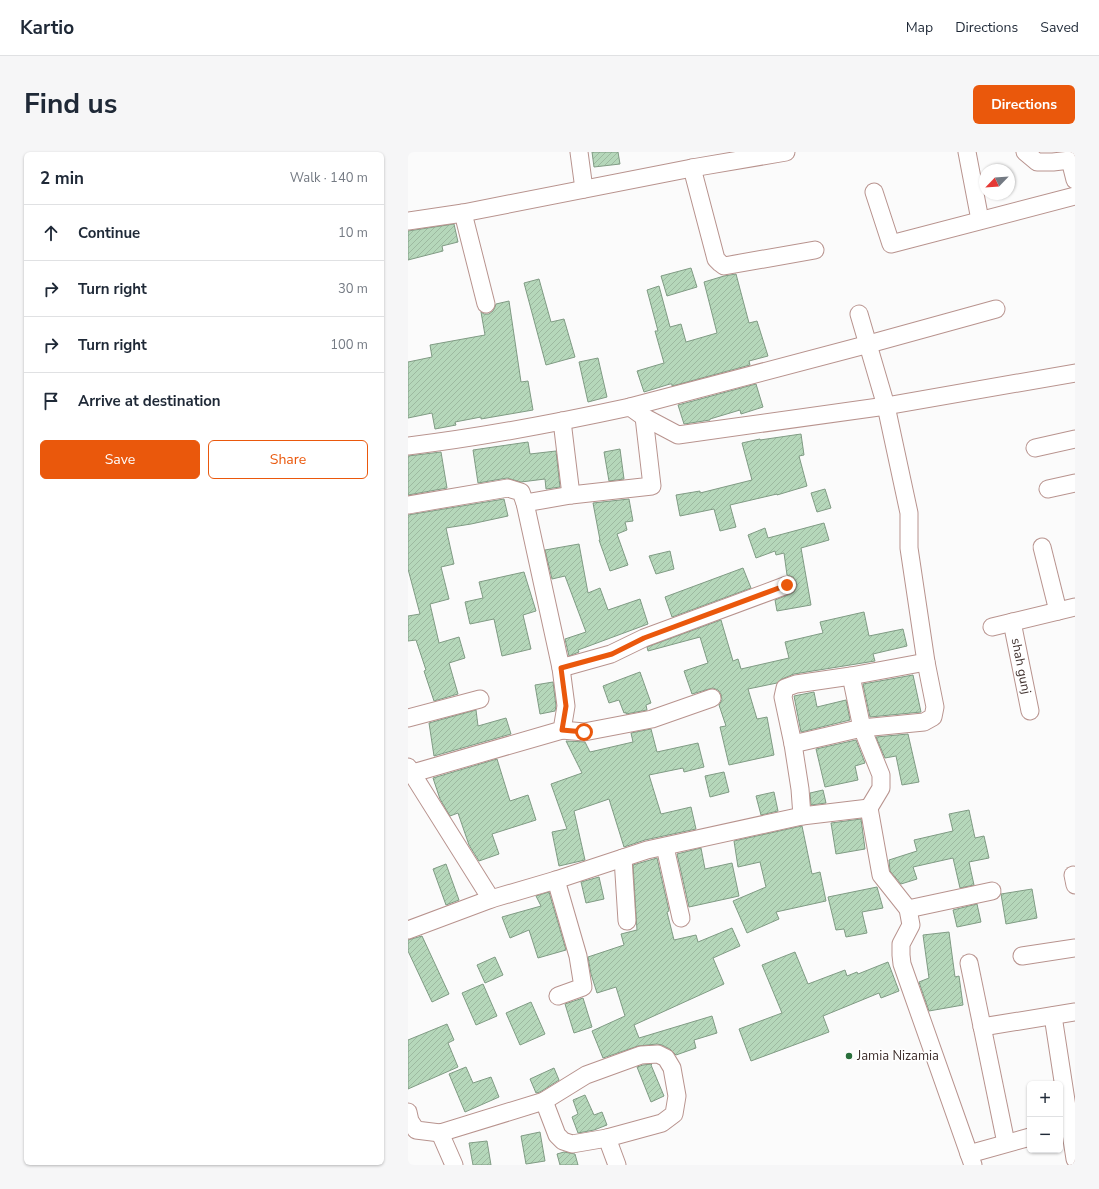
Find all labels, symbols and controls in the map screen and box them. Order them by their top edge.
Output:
text: Kartio [20,15,74,41]
text: Map [906,18,933,37]
text: Directions [955,18,1018,37]
text: Saved [1040,18,1079,37]
text: Find us [24,85,118,123]
button: Directions [973,85,1075,124]
north arrow [979,164,1015,200]
text: 2 min [40,167,84,190]
text: Walk · 140 m [290,169,368,187]
icon: ahead [40,222,62,244]
text: Continue [78,223,140,243]
text: 10 m [338,224,368,242]
icon: right [40,278,62,300]
text: Turn right [78,279,147,299]
text: 30 m [338,280,368,298]
icon: right [40,334,62,356]
text: Turn right [78,335,147,355]
text: 100 m [330,336,368,354]
icon: arrive [40,390,62,412]
text: Arrive at destination [78,391,221,411]
button: Save [40,440,200,479]
button: Share [208,440,368,479]
route end [778,576,796,594]
street label: shah gunj [1006,637,1035,696]
route start [575,723,593,741]
place label: Jamia Nizamia [856,1047,939,1065]
marker: Jamia Nizamia [844,1051,854,1061]
map controls [1027,1081,1063,1153]
button: + [1027,1081,1063,1117]
button: − [1027,1117,1063,1153]

